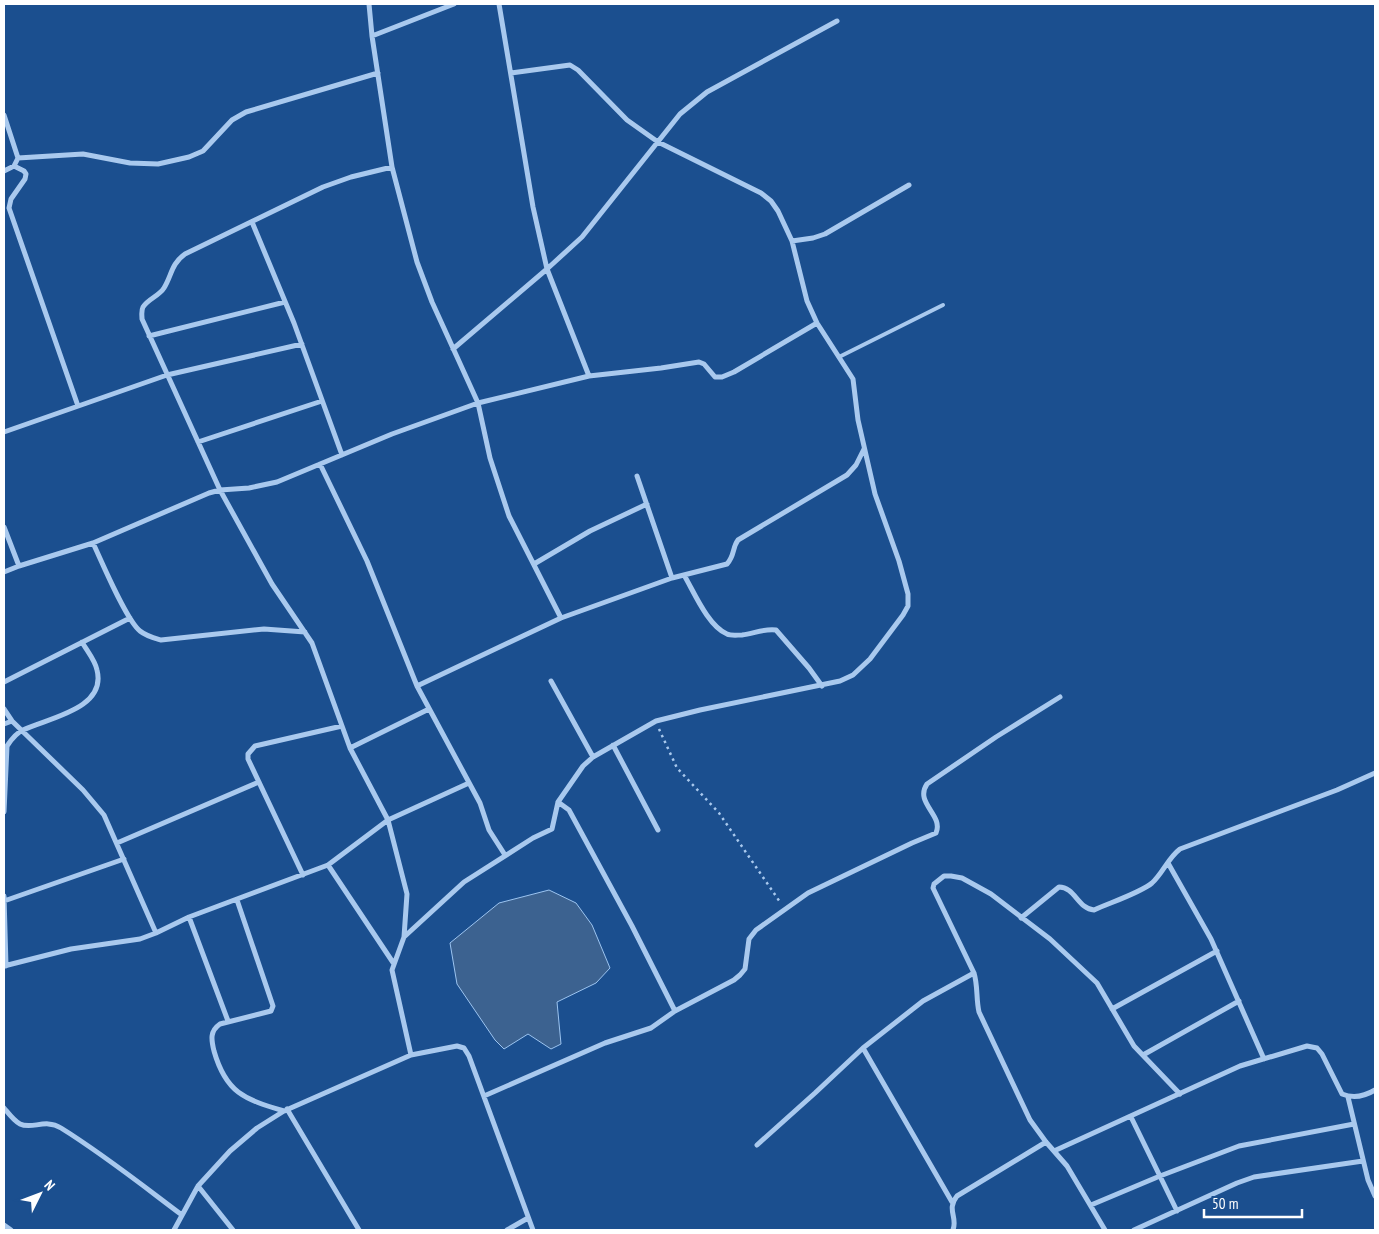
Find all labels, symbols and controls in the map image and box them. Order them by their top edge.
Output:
north arrow [15,1169,65,1219]
text: N [40,1176,59,1194]
scale bar [1204,1186,1302,1218]
text: 50 m [1212,1194,1238,1213]

